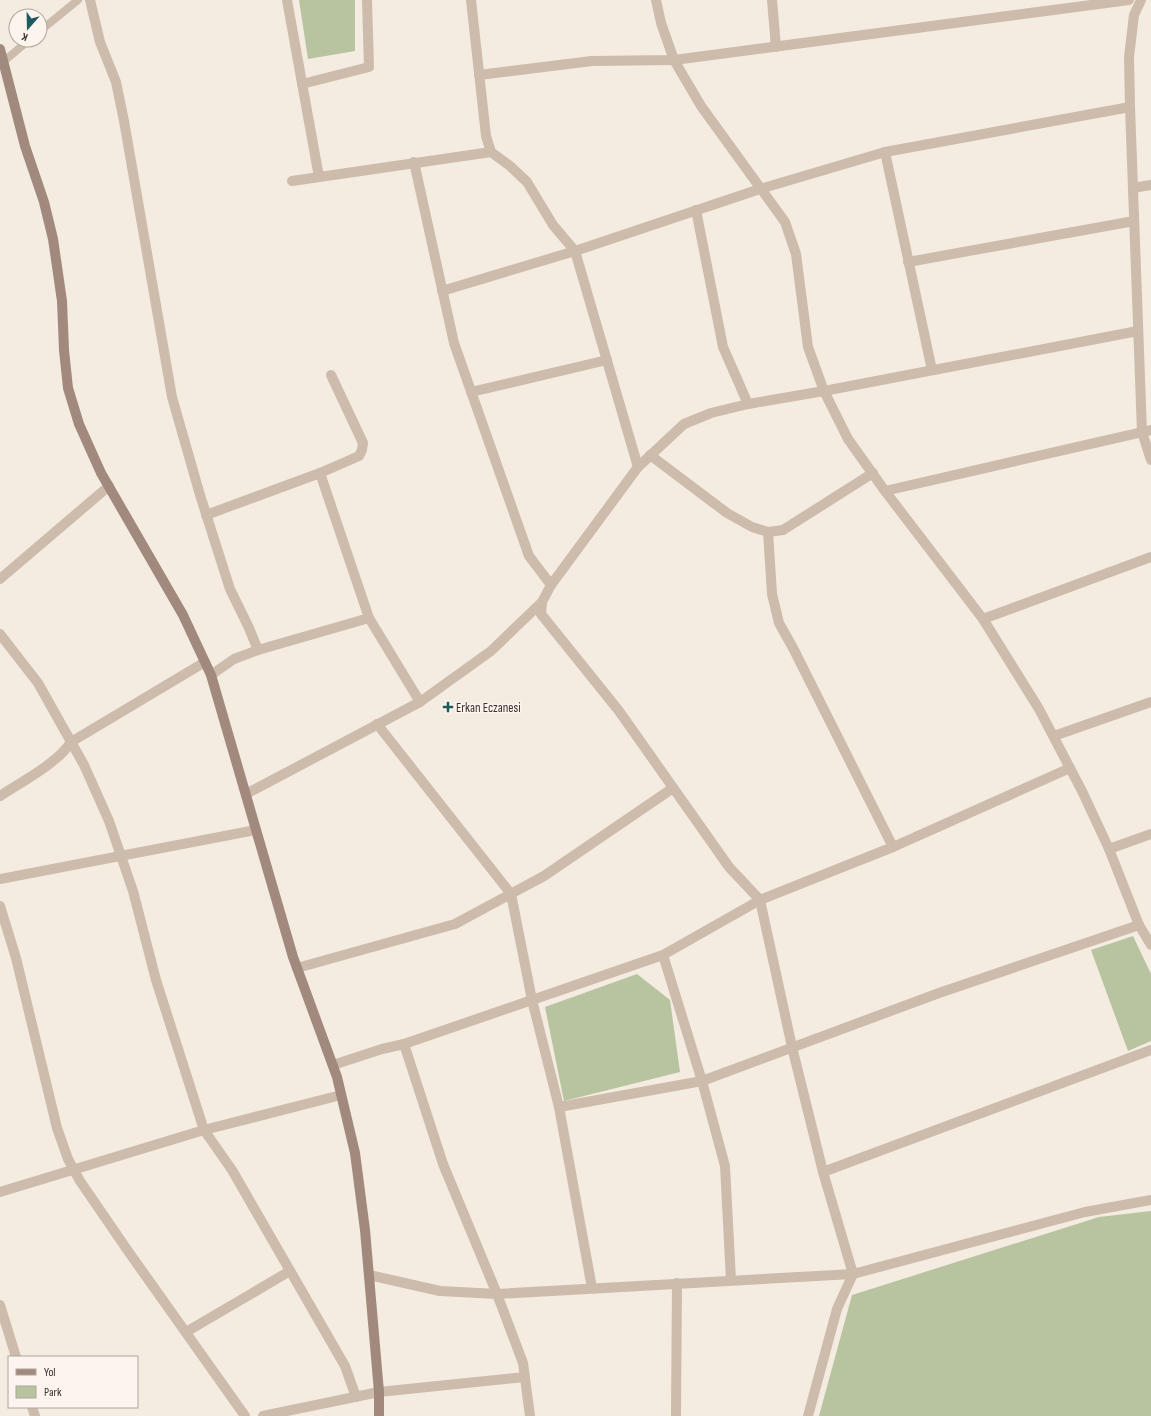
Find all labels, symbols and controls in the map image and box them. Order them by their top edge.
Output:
north arrow [8,8,48,48]
text: K [19,30,30,44]
place label: Erkan Eczanesi [456,700,521,716]
marker: Erkan Eczanesi [443,702,453,712]
legend [8,1356,138,1408]
text: Yol [44,1365,56,1380]
text: Park [44,1385,62,1400]

